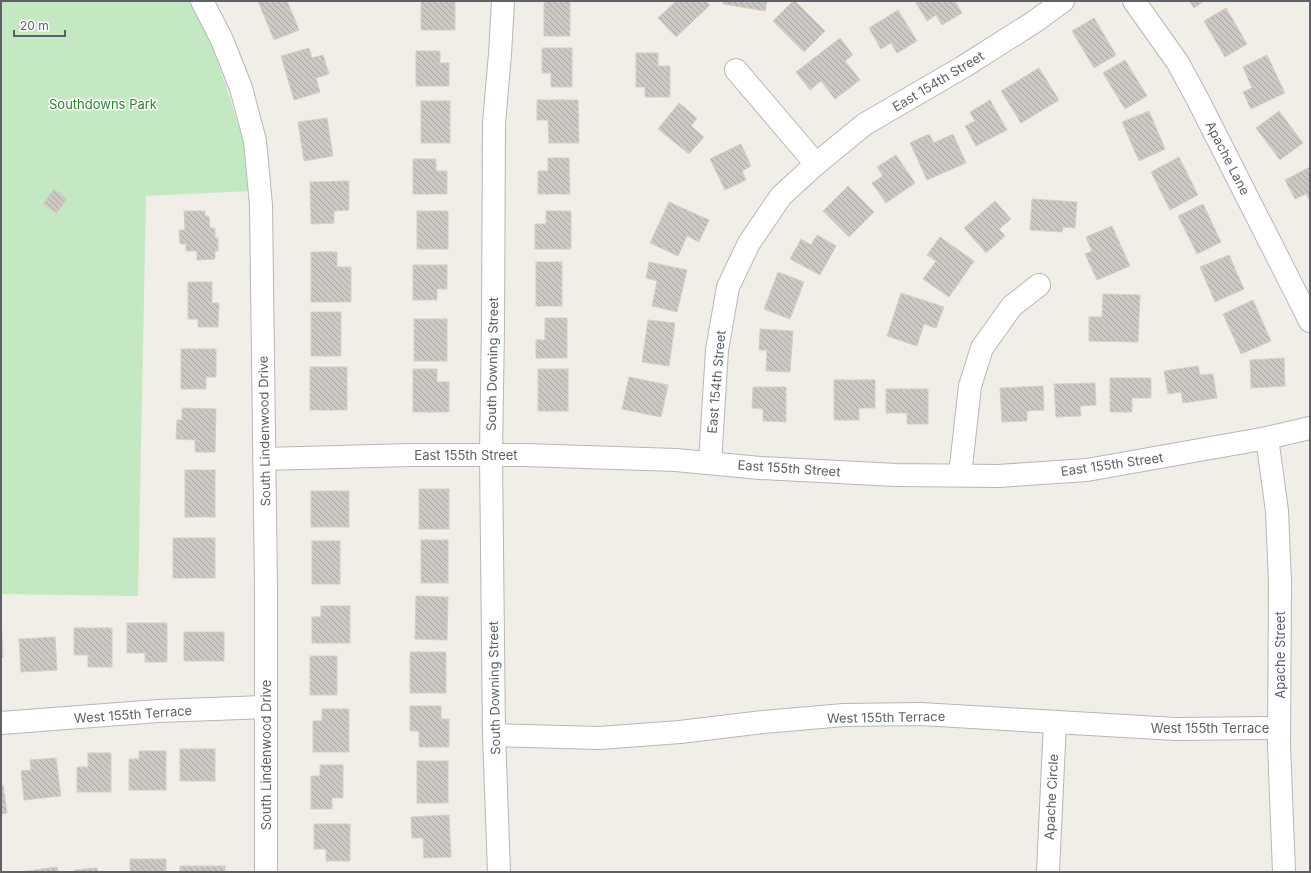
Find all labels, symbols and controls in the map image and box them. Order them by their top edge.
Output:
scale bar [14,12,65,38]
text: 20 m [20,18,49,33]
street label: East 154th Street [889,47,987,115]
park label: Southdowns Park [49,96,157,112]
street label: Apache Lane [1203,118,1253,198]
street label: South Downing Street [483,297,501,431]
street label: East 154th Street [704,330,728,434]
street label: South Lindenwood Drive [255,356,273,506]
street label: East 155th Street [414,447,518,463]
street label: East 155th Street [1060,449,1164,479]
street label: East 155th Street [737,456,841,480]
street label: Apache Street [1272,611,1288,699]
street label: South Downing Street [485,621,503,755]
street label: South Lindenwood Drive [258,680,274,830]
street label: West 155th Terrace [73,702,193,726]
street label: West 155th Terrace [827,708,945,726]
street label: West 155th Terrace [1151,720,1269,736]
street label: Apache Circle [1041,754,1061,840]

